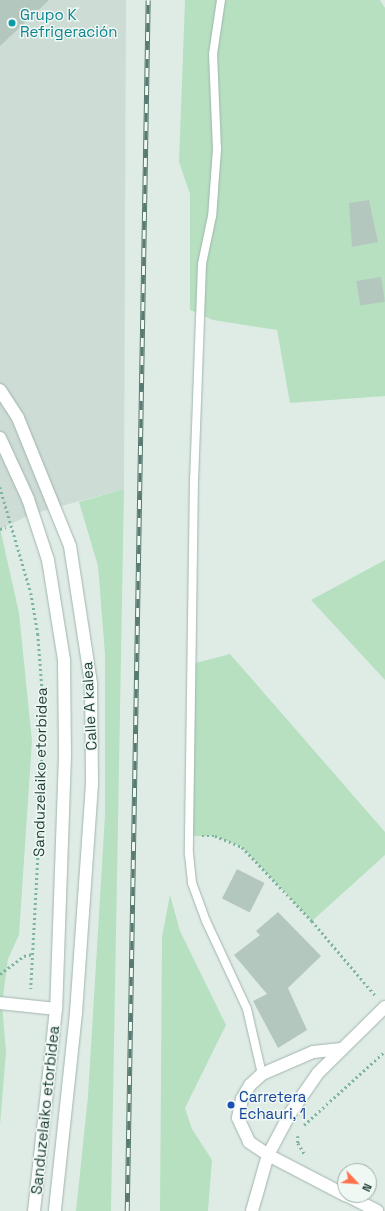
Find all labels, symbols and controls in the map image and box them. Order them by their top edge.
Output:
place label: Grupo K Refrigeración [20,5,117,40]
marker: Grupo K Refrigeración [7,18,17,28]
street label: Calle A kalea [78,661,100,751]
street label: Sanduzelaiko etorbidea [30,687,50,857]
street label: Sanduzelaiko etorbidea [27,1025,63,1195]
place label: Carretera Echauri, 1 [239,1087,306,1122]
marker: Carretera Echauri, 1 [226,1100,236,1110]
north arrow [337,1163,377,1203]
text: N [359,1181,375,1194]

